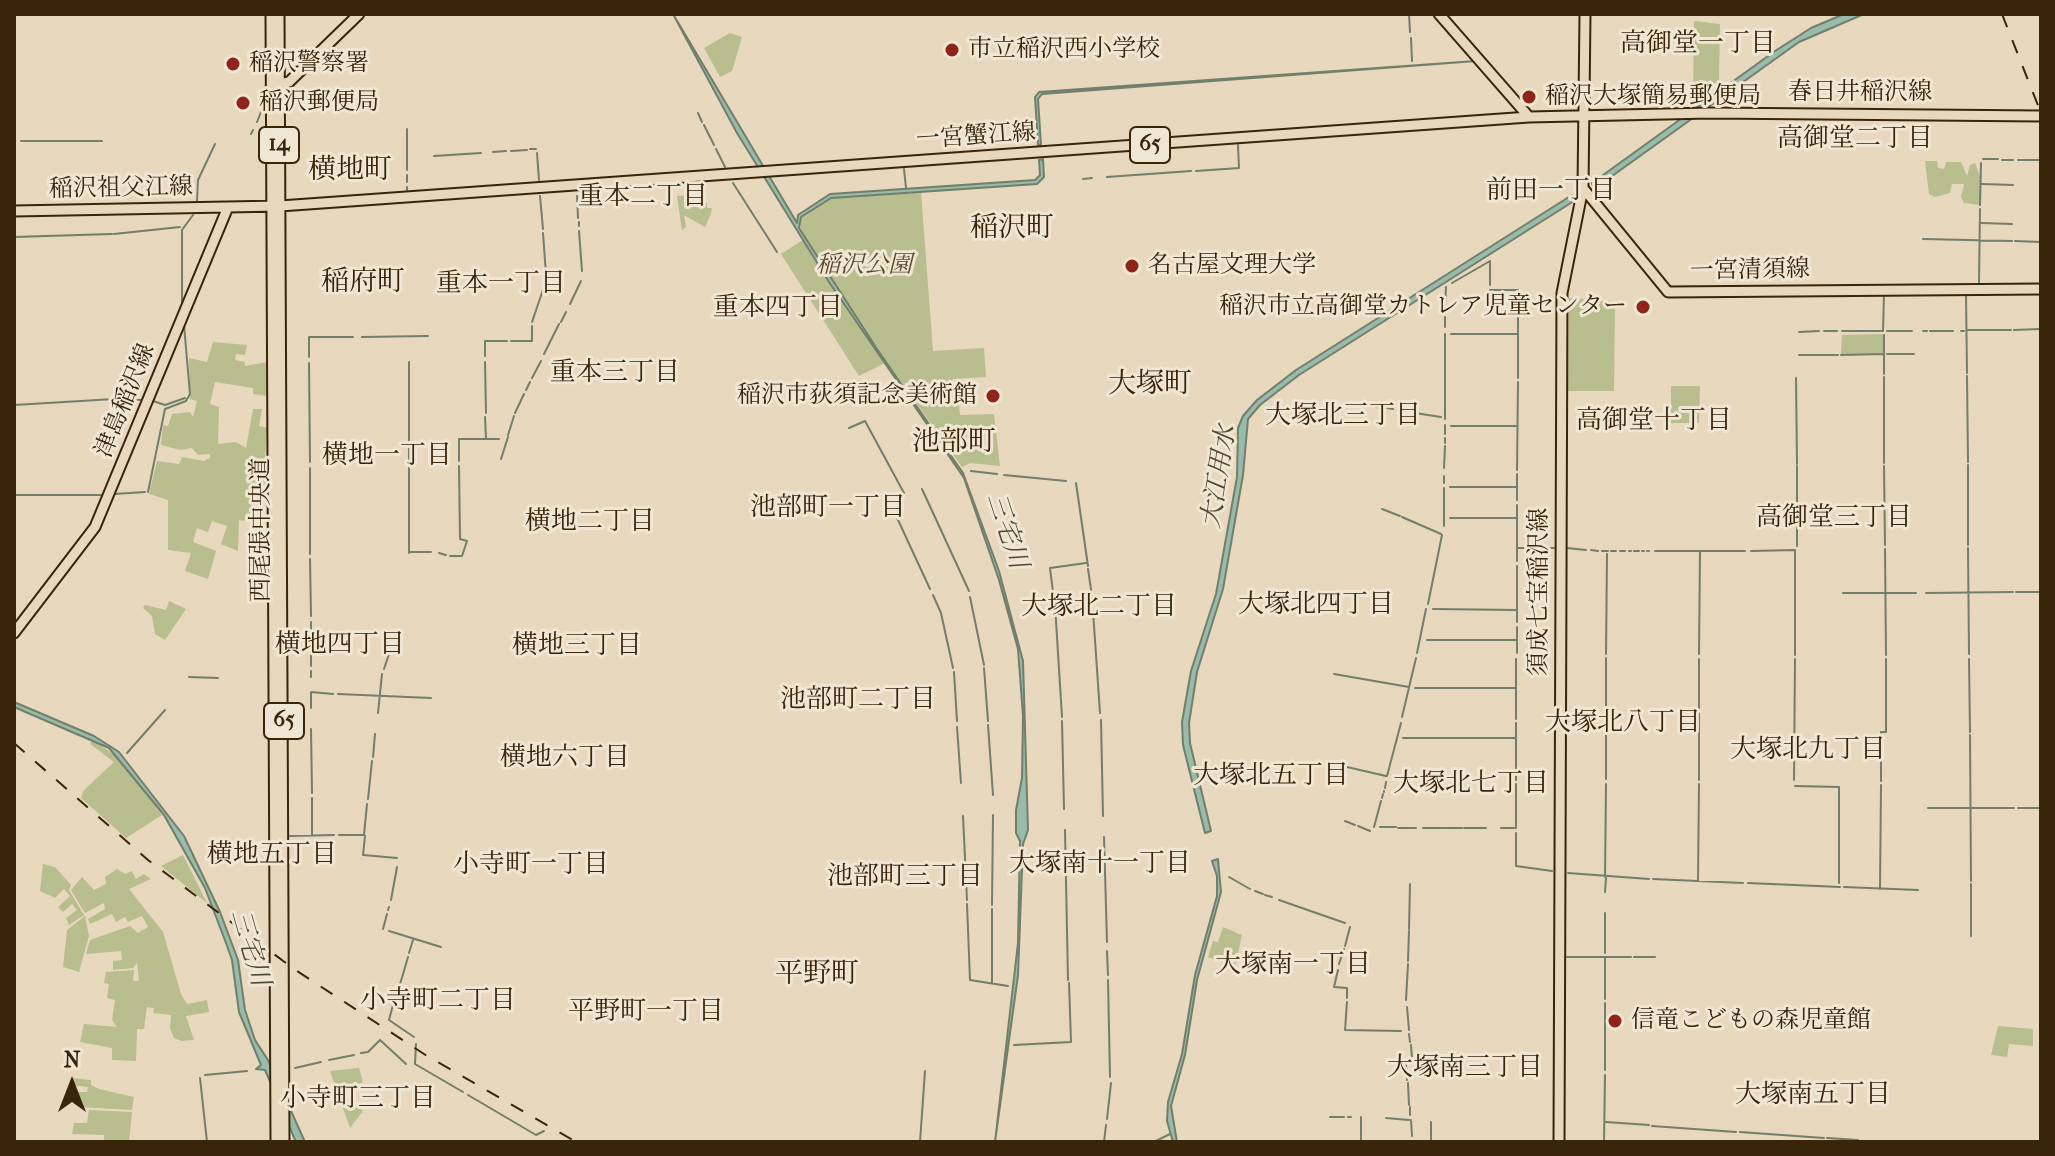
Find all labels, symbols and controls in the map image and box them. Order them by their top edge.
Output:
district label: 高御堂一丁目 [1620,29,1776,61]
place label: 市立稲沢西小学校 [968,36,1160,64]
marker: 市立稲沢西小学校 [943,41,961,59]
place label: 稲沢警察署 [249,50,369,78]
marker: 稲沢警察署 [224,55,242,73]
street label: 春日井稲沢線 [1788,79,1932,107]
place label: 稲沢大塚簡易郵便局 [1545,83,1761,111]
marker: 稲沢大塚簡易郵便局 [1520,88,1538,106]
place label: 稲沢郵便局 [259,89,379,117]
marker: 稲沢郵便局 [234,94,252,112]
street label: 一宮蟹江線 [915,118,1037,156]
district label: 高御堂二丁目 [1777,124,1933,156]
road number: 14 [259,127,299,163]
road number: 65 [1130,127,1170,163]
district label: 横地町 [308,154,392,188]
street label: 稲沢祖父江線 [49,173,193,205]
district label: 前田一丁目 [1486,176,1616,208]
district label: 重本二丁目 [578,182,708,214]
district label: 稲沢町 [970,212,1054,246]
park label: 稲沢公園 [816,252,912,280]
place label: 名古屋文理大学 [1148,252,1316,280]
street label: 一宮清須線 [1690,256,1810,286]
marker: 名古屋文理大学 [1123,257,1141,275]
district label: 稲府町 [321,266,405,300]
district label: 重本一丁目 [436,269,566,301]
district label: 重本四丁目 [713,293,843,325]
place label: 稲沢市立高御堂カトレア児童センター [1219,293,1627,321]
marker: 稲沢市立高御堂カトレア児童センター [1634,298,1652,316]
street label: 津島稲沢線 [90,340,162,462]
district label: 重本三丁目 [550,358,680,390]
district label: 大塚町 [1108,368,1192,402]
place label: 稲沢市荻須記念美術館 [737,382,977,410]
marker: 稲沢市荻須記念美術館 [984,387,1002,405]
district label: 大塚北三丁目 [1265,401,1421,433]
district label: 高御堂十丁目 [1576,406,1732,438]
water label: 大江用水 [1196,423,1244,531]
district label: 池部町 [912,426,996,460]
district label: 横地一丁目 [322,441,452,473]
street label: 西尾張中央道 [248,458,276,602]
water label: 三宅川 [979,489,1033,573]
district label: 池部町一丁目 [750,493,906,525]
district label: 高御堂三丁目 [1756,503,1912,535]
district label: 横地二丁目 [525,507,655,539]
street label: 須成七宝稲沢線 [1526,508,1554,676]
district label: 大塚北四丁目 [1238,590,1394,622]
district label: 大塚北二丁目 [1021,592,1177,624]
district label: 横地四丁目 [275,630,405,662]
district label: 横地三丁目 [512,631,642,663]
district label: 池部町二丁目 [780,685,936,717]
road number: 65 [264,703,304,739]
district label: 大塚北八丁目 [1545,708,1701,740]
district label: 大塚北九丁目 [1730,735,1886,767]
district label: 横地六丁目 [500,743,630,775]
district label: 大塚北五丁目 [1193,761,1349,793]
district label: 大塚北七丁目 [1393,769,1549,801]
district label: 横地五丁目 [207,840,337,872]
district label: 大塚南十一丁目 [1009,849,1191,881]
district label: 小寺町一丁目 [453,850,609,882]
district label: 池部町三丁目 [827,862,983,894]
water label: 三宅川 [223,906,275,990]
district label: 大塚南一丁目 [1215,950,1371,982]
district label: 平野町 [775,958,859,992]
district label: 小寺町二丁目 [360,986,516,1018]
district label: 平野町一丁目 [568,997,724,1029]
place label: 信竜こどもの森児童館 [1631,1007,1871,1035]
marker: 信竜こどもの森児童館 [1606,1012,1624,1030]
north arrow [32,1044,112,1124]
text: N [64,1047,80,1073]
district label: 大塚南三丁目 [1387,1053,1543,1085]
district label: 大塚南五丁目 [1735,1080,1891,1112]
district label: 小寺町三丁目 [280,1084,436,1116]

